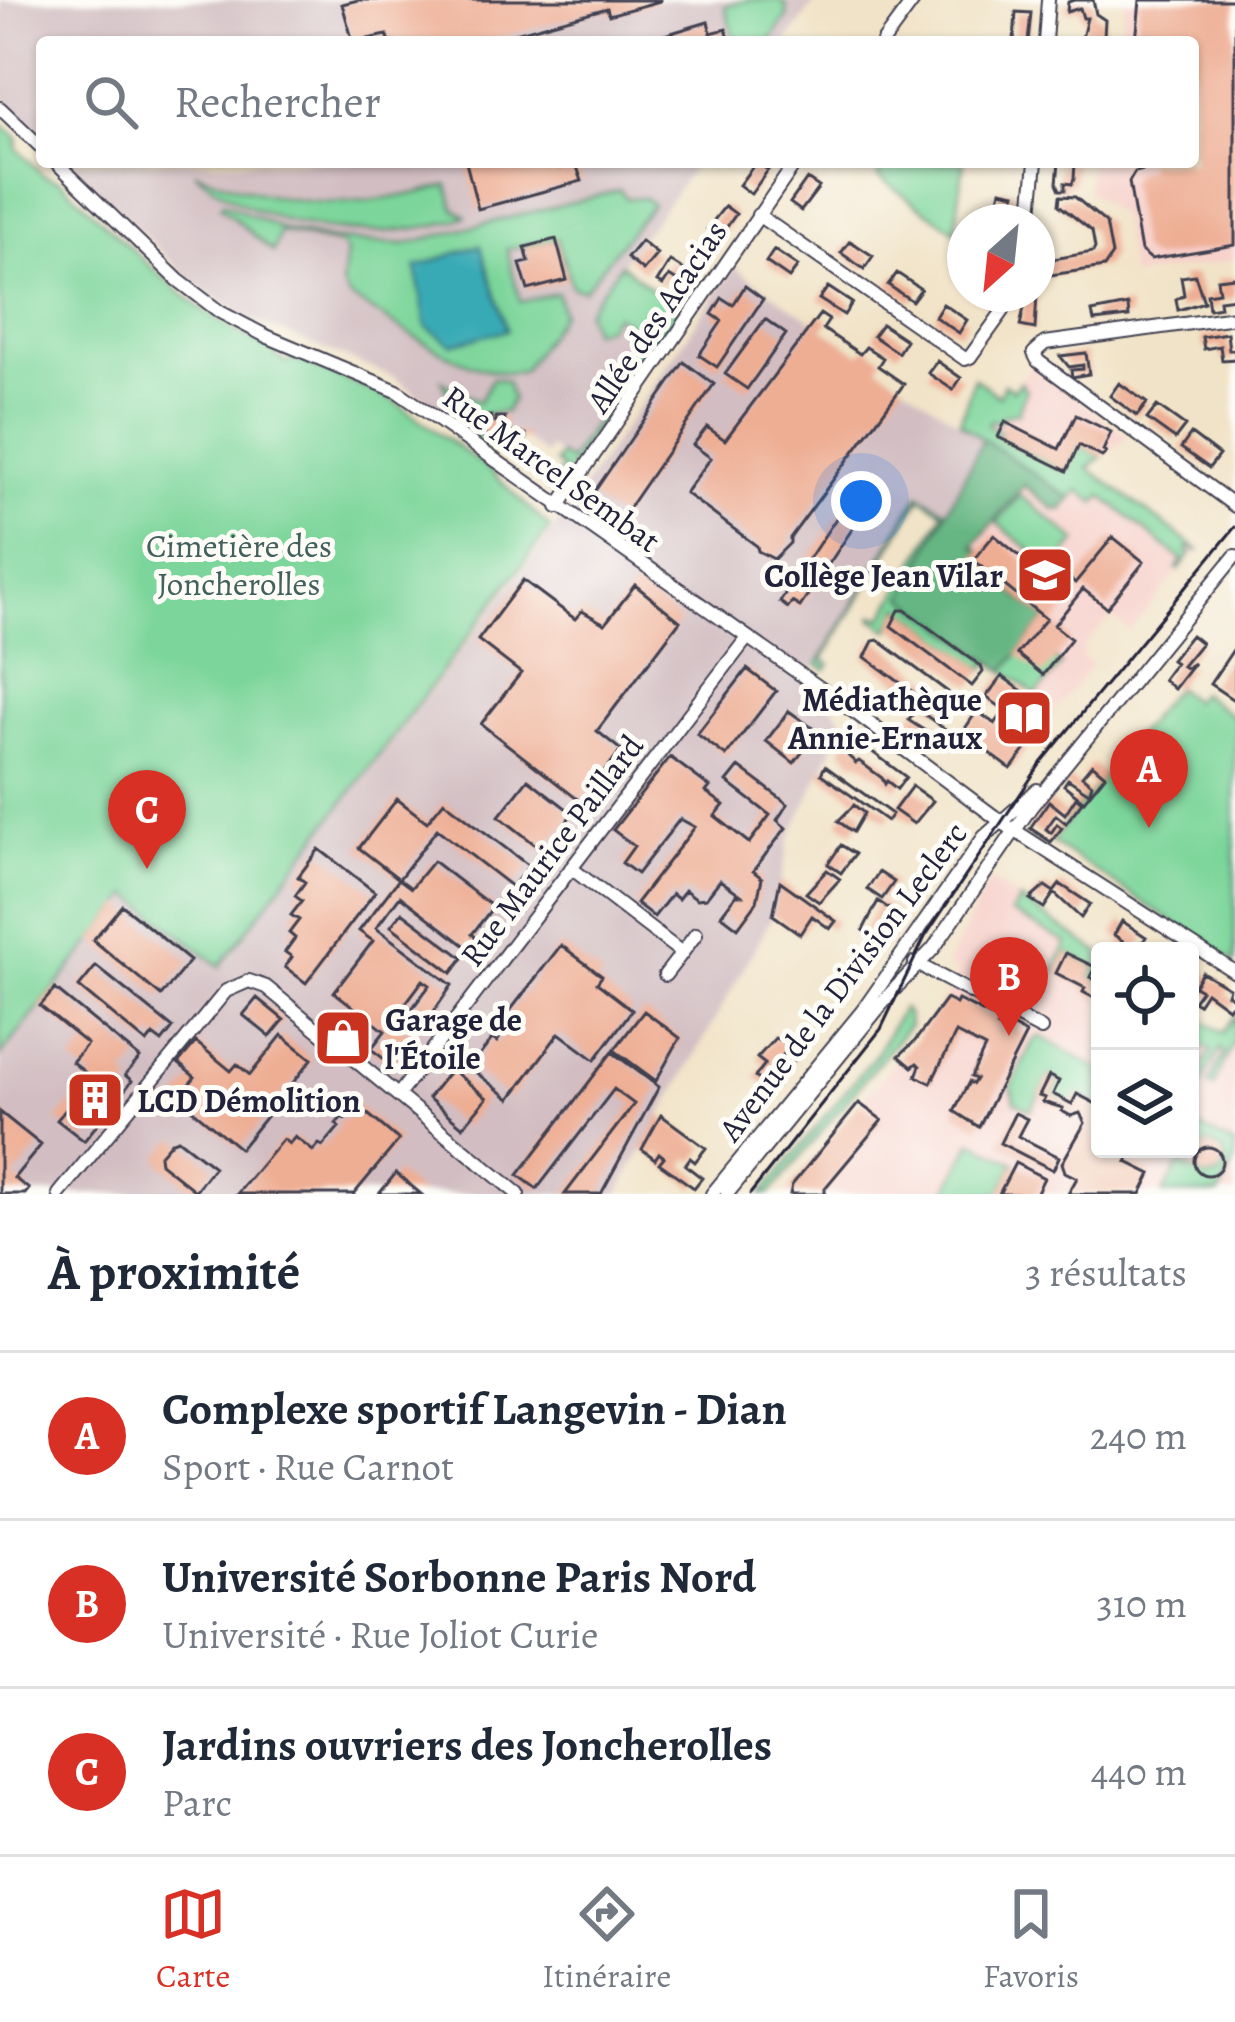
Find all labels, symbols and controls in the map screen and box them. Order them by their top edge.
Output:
search box [36,36,1199,168]
icon: search [78,69,144,135]
text: Rechercher [174,71,381,133]
north arrow [947,204,1055,312]
street label: Allée des Acacias [575,211,737,422]
street label: Rue Marcel Sembat [434,374,670,563]
your location [831,471,891,531]
park label: Cimetière des Joncherolles [146,523,332,606]
school or university icon: Collège Jean Vilar [1014,544,1076,606]
place label: Collège Jean Vilar [764,553,1003,598]
place label: Médiathèque Annie-Ernaux [787,677,983,760]
library icon: Médiathèque Annie-Ernaux [993,687,1055,749]
street label: Rue Maurice Paillard [449,725,654,976]
pin: A [1110,729,1188,828]
pin: C [108,770,186,869]
street label: Avenue de la Division Leclerc [707,813,977,1151]
pin: B [970,937,1048,1036]
map controls [1091,942,1199,1158]
button: locate [1091,942,1199,1050]
place label: Garage de l'Étoile [385,997,522,1080]
shop icon: Garage de l'Étoile [312,1007,374,1069]
button: layers [1091,1050,1199,1158]
building icon: LCD Démolition [64,1069,126,1131]
place label: LCD Démolition [137,1078,361,1123]
text: À proximité [48,1237,300,1307]
text: 3 résultats [1025,1246,1187,1299]
text: Complexe sportif Langevin - Dian [162,1378,787,1440]
text: A [75,1409,99,1462]
text: 240 m [1090,1409,1187,1462]
text: Sport · Rue Carnot [162,1440,454,1493]
text: Université Sorbonne Paris Nord [162,1546,756,1608]
text: B [75,1577,99,1630]
text: 310 m [1096,1577,1187,1630]
text: Université · Rue Joliot Curie [162,1608,599,1661]
text: Jardins ouvriers des Joncherolles [162,1714,772,1776]
text: C [75,1745,99,1798]
text: 440 m [1091,1745,1187,1798]
text: Parc [162,1776,232,1829]
tab: Carte [156,1881,230,1998]
tab: Itinéraire [542,1881,671,1998]
tab: Favoris [983,1881,1079,1998]

